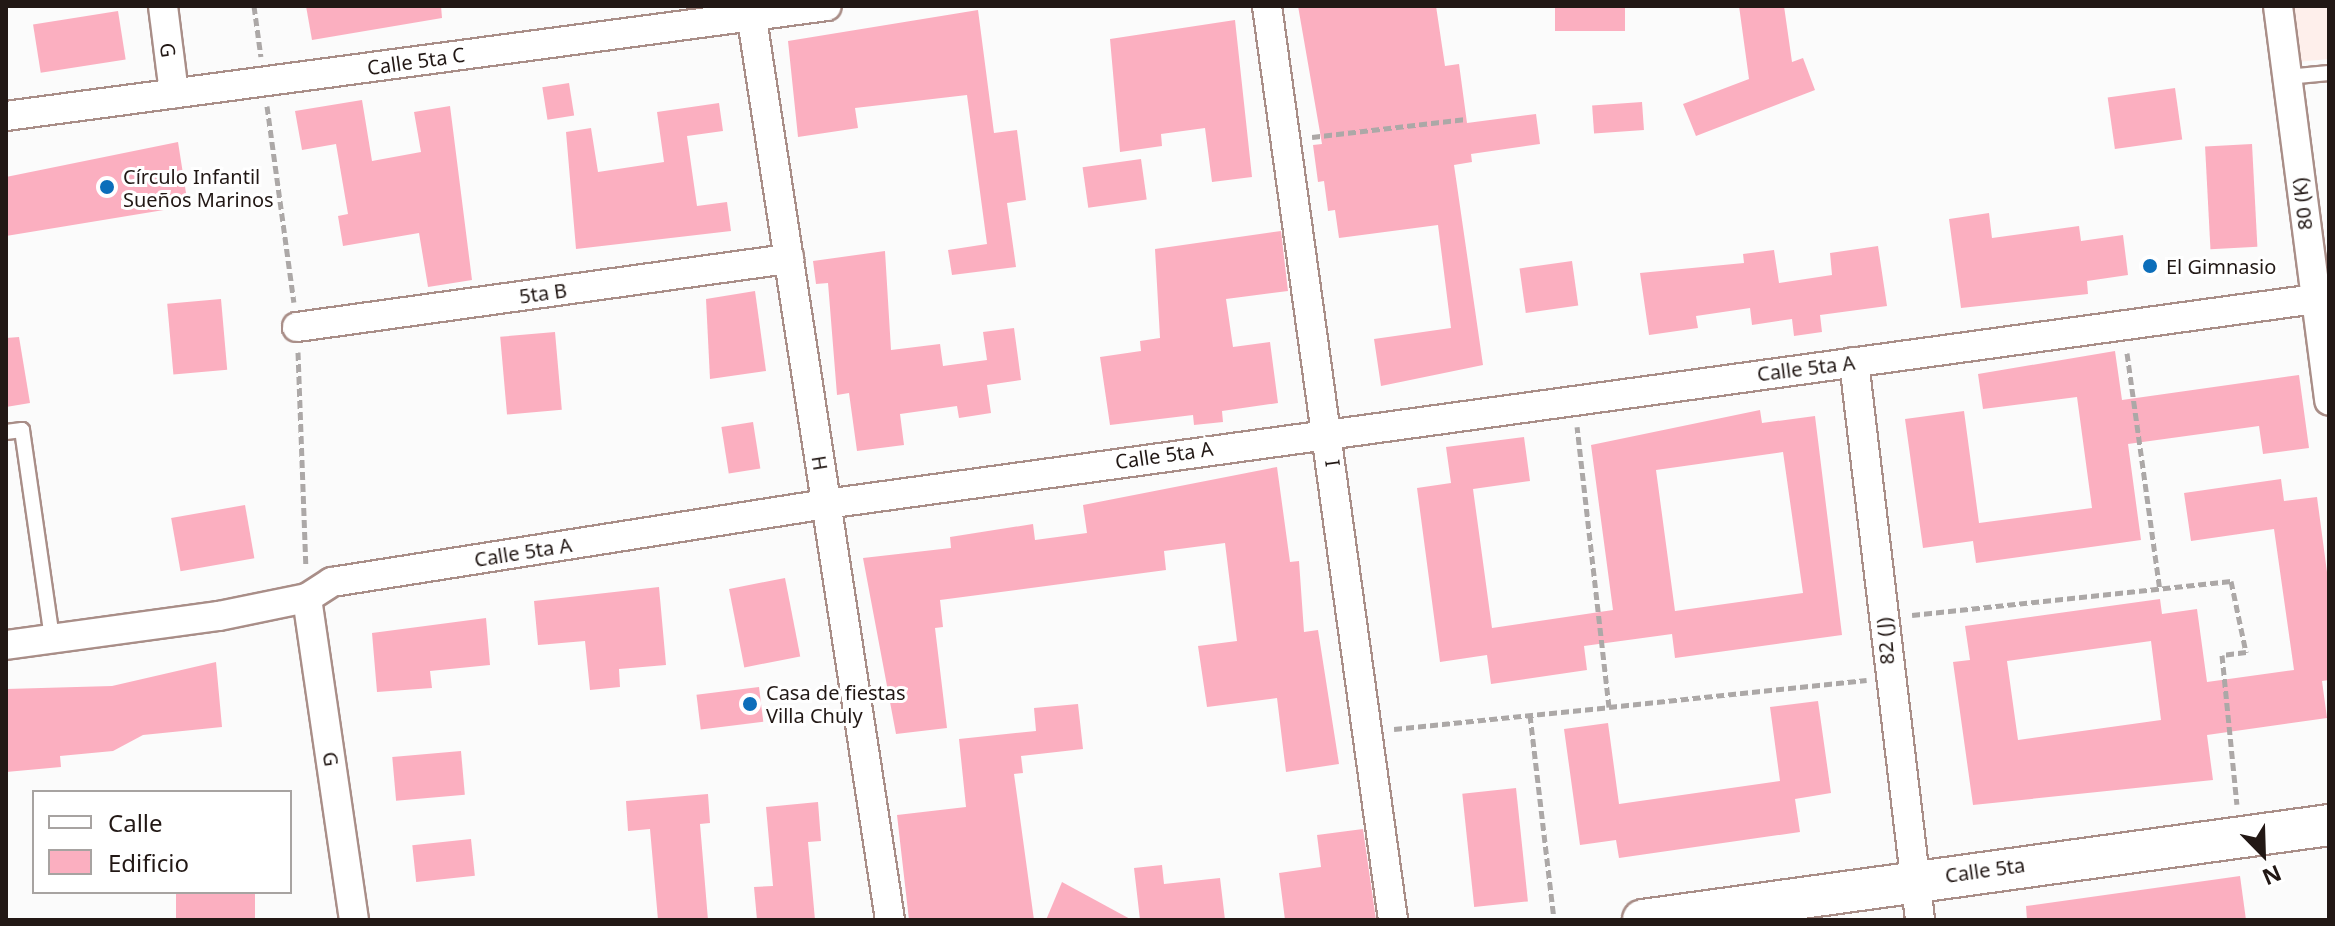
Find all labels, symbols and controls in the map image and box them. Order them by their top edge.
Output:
street label: G [155,41,181,59]
street label: Calle 5ta C [366,42,466,80]
place label: Círculo Infantil Sueños Marinos [123,164,274,211]
street label: 80 (K) [2287,177,2317,231]
marker: Círculo Infantil Sueños Marinos [98,178,116,196]
place label: El Gimnasio [2166,254,2276,278]
marker: El Gimnasio [2141,257,2159,275]
street label: 5ta B [518,278,568,308]
street label: Calle 5ta A [1756,350,1856,386]
street label: Calle 5ta A [1114,436,1214,474]
street label: H [807,454,833,472]
street label: I [1321,458,1345,468]
street label: Calle 5ta A [472,532,574,572]
street label: 82 (J) [1871,616,1899,666]
place label: Casa de fiestas Villa Chuly [766,680,906,727]
marker: Casa de fiestas Villa Chuly [741,695,759,713]
street label: G [318,750,344,768]
legend [32,790,292,894]
text: Calle [108,806,163,839]
north arrow [2223,814,2303,894]
text: Edificio [108,846,189,879]
street label: Calle 5ta [1943,853,2027,887]
text: N [2258,859,2286,893]

